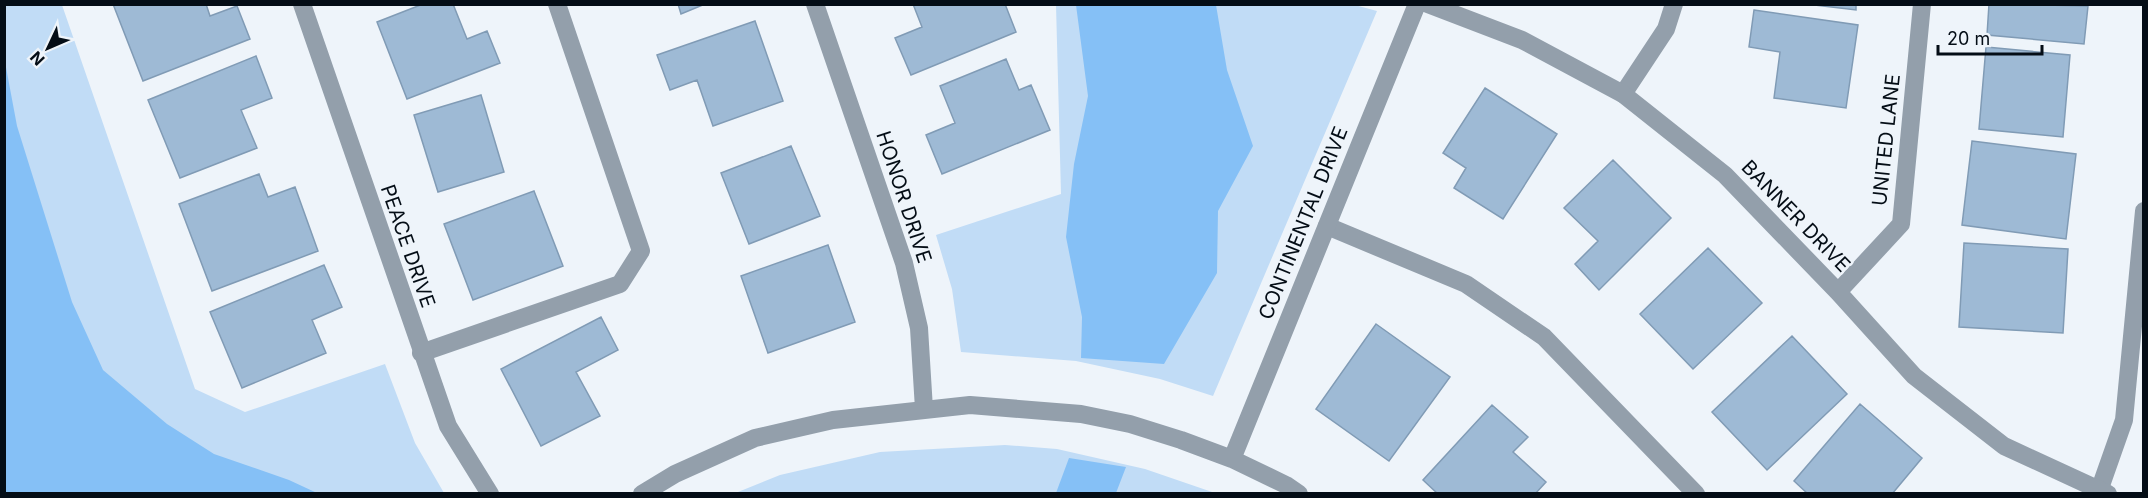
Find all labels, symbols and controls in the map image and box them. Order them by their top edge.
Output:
north arrow [18,18,78,78]
scale bar [1938,18,2042,56]
text: 20 m [1947,28,1990,49]
text: N [26,47,49,70]
street label: UNITED LANE [1867,73,1905,207]
street label: CONTINENTAL DRIVE [1253,123,1353,323]
street label: HONOR DRIVE [871,128,937,266]
street label: BANNER DRIVE [1737,155,1855,277]
street label: PEACE DRIVE [376,181,440,311]

